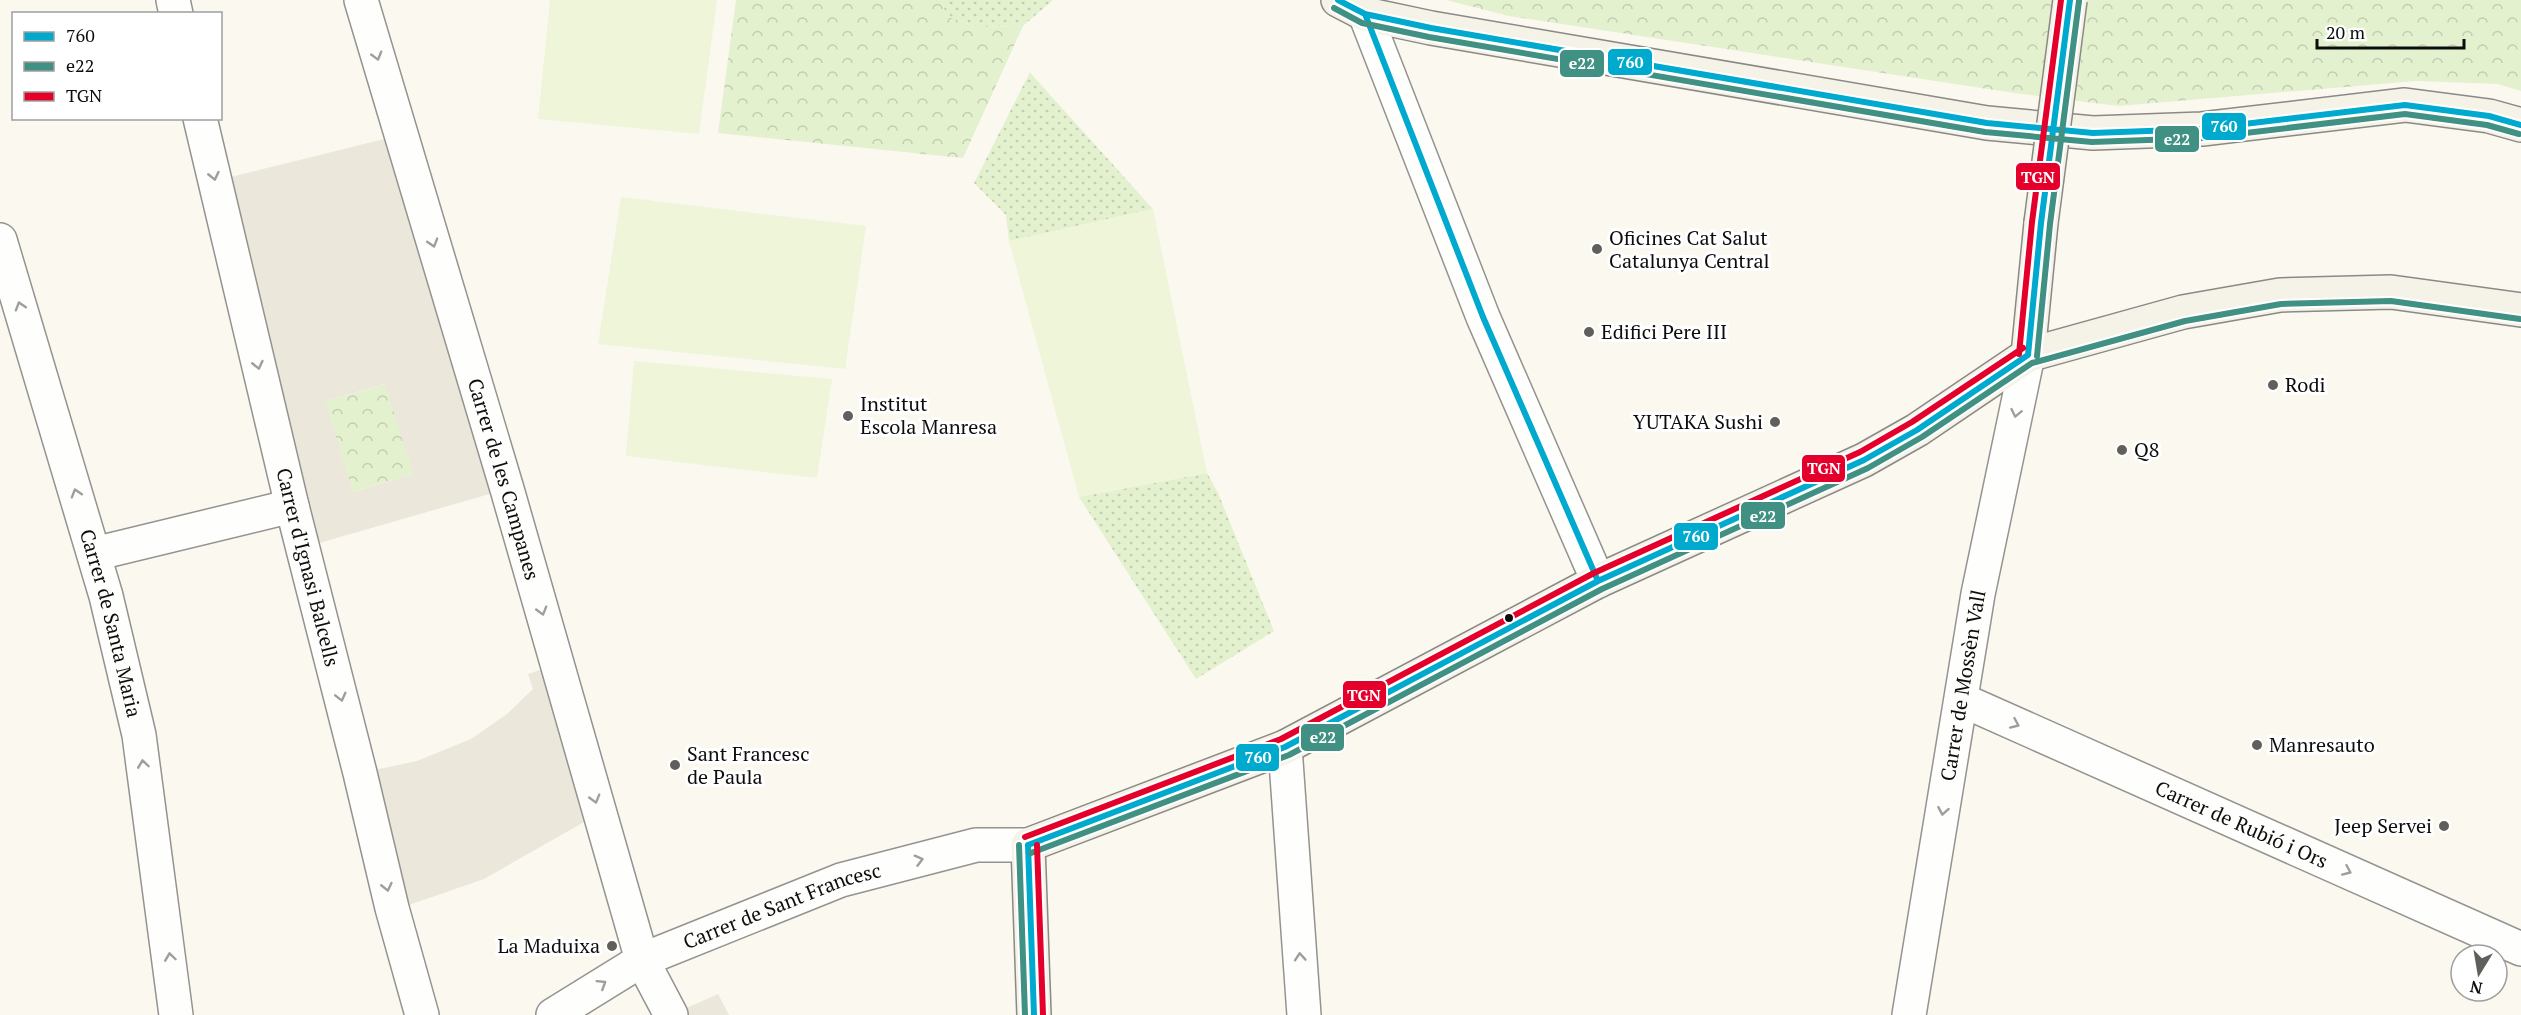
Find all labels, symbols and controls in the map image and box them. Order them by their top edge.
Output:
legend [12,12,222,120]
scale bar [2317,12,2464,50]
text: 20 m [2326,20,2366,44]
text: 760 [66,23,95,47]
line badge: 760 [1607,48,1653,76]
line badge: e22 [1559,49,1605,78]
one-way arrow [370,50,382,61]
text: 760 [1616,51,1644,73]
text: e22 [1569,52,1595,74]
text: e22 [66,53,94,77]
text: TGN [66,83,102,107]
line badge: 760 [2201,112,2247,141]
text: 760 [2210,115,2238,137]
line badge: e22 [2154,125,2200,153]
text: e22 [2164,128,2190,150]
line badge: TGN [2015,162,2061,191]
text: TGN [2021,166,2055,188]
one-way arrow [206,170,219,180]
place label: Oficines Cat Salut Catalunya Central [1609,224,1770,274]
one-way arrow [426,237,438,248]
marker: Oficines Cat Salut Catalunya Central [1590,242,1604,256]
one-way arrow [15,301,27,312]
place label: Edifici Pere III [1601,318,1727,345]
marker: Edifici Pere III [1582,325,1596,339]
one-way arrow [251,360,264,370]
place label: Rodi [2285,371,2326,398]
street label: Carrer de les Campanes [462,375,546,583]
marker: Rodi [2266,378,2280,392]
place label: Institut Escola Manresa [860,390,997,440]
one-way arrow [2010,407,2023,417]
place label: YUTAKA Sushi [1633,408,1763,435]
marker: Institut Escola Manresa [841,409,855,423]
marker: YUTAKA Sushi [1768,415,1782,429]
place label: Q8 [2134,436,2159,463]
marker: Q8 [2115,443,2129,457]
line badge: TGN [1801,454,1846,483]
text: TGN [1807,457,1841,479]
street label: Carrer d'Ignasi Balcells [270,465,346,669]
one-way arrow [71,488,83,499]
line badge: e22 [1740,501,1786,530]
text: e22 [1750,505,1776,527]
line badge: 760 [1673,522,1719,551]
text: 760 [1682,525,1710,547]
street label: Carrer de Santa Maria [74,526,148,720]
street label: Carrer de Mossèn Vall [1934,587,1992,783]
one-way arrow [535,605,547,616]
unlabelled marker [1503,612,1515,624]
line badge: TGN [1342,680,1387,709]
text: TGN [1347,684,1381,706]
one-way arrow [333,692,346,702]
one-way arrow [2009,717,2020,729]
line badge: e22 [1300,723,1345,752]
text: e22 [1310,726,1336,748]
place label: Manresauto [2269,731,2375,758]
marker: Manresauto [2250,738,2264,752]
place label: Sant Francesc de Paula [687,740,810,790]
line badge: 760 [1235,743,1280,772]
text: 760 [1244,746,1272,768]
marker: Sant Francesc de Paula [668,758,682,772]
one-way arrow [137,759,150,768]
street label: Carrer de Rubió i Ors [2151,774,2332,874]
one-way arrow [587,794,600,804]
one-way arrow [1937,806,1950,816]
place label: Jeep Servei [2334,812,2432,839]
marker: Jeep Servei [2437,819,2451,833]
one-way arrow [914,855,924,867]
street label: Carrer de Sant Francesc [679,856,884,955]
one-way arrow [2341,864,2352,876]
one-way arrow [380,881,393,891]
place label: La Maduixa [498,932,600,959]
marker: La Maduixa [605,939,619,953]
north arrow [2449,943,2509,1003]
one-way arrow [164,952,176,961]
one-way arrow [1293,952,1306,961]
text: N [2468,976,2484,1000]
one-way arrow [596,980,606,992]

